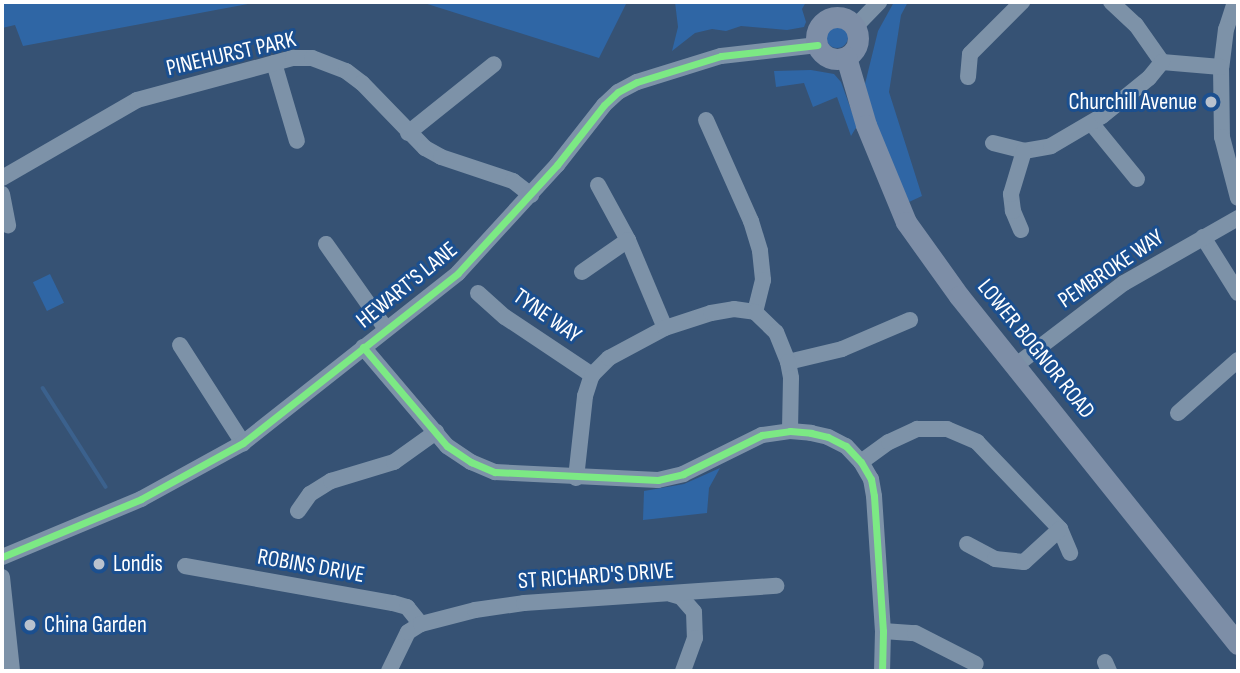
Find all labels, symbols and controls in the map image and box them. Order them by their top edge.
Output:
street label: PINEHURST PARK [164,26,298,82]
place label: Churchill Avenue [1068,88,1197,116]
marker: Churchill Avenue [1203,94,1219,110]
street label: PEMBROKE WAY [1053,224,1169,314]
street label: HEWART'S LANE [351,236,463,334]
street label: LOWER BOGNOR ROAD [971,274,1101,424]
street label: TYNE WAY [508,283,586,349]
street label: ROBINS DRIVE [255,543,367,589]
place label: Londis [113,550,163,578]
marker: Londis [91,556,107,572]
street label: ST RICHARD'S DRIVE [517,557,675,595]
place label: China Garden [44,611,147,639]
marker: China Garden [22,617,38,633]

